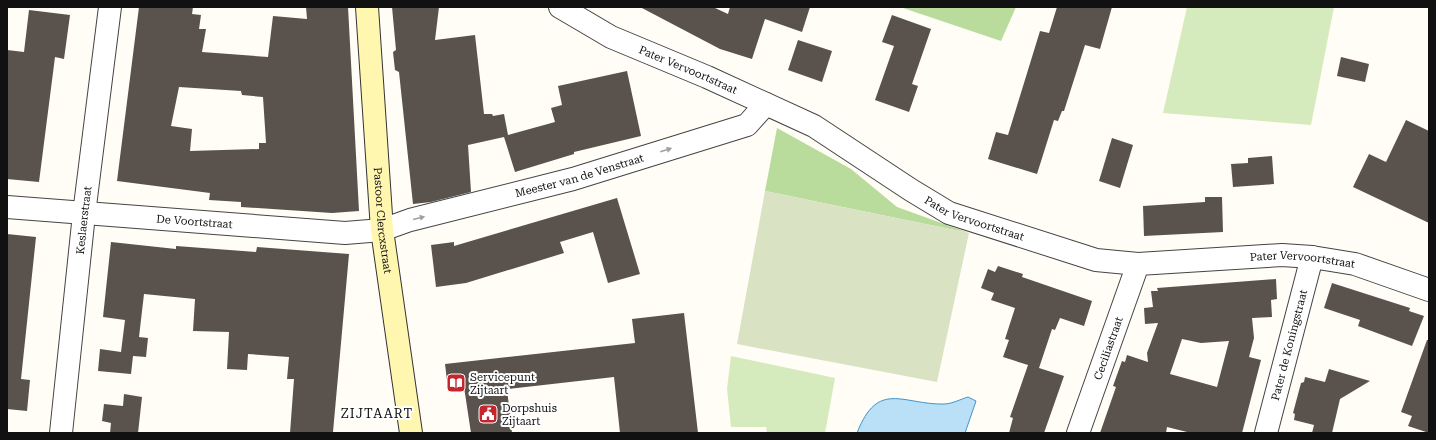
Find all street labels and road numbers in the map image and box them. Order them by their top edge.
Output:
street label: Pater Vervoortstraat [637,43,739,97]
street label: Meester van de Venstraat [514,151,645,200]
street label: Pastoor Clercxstraat [371,167,394,274]
street label: Keslaerstraat [74,185,94,255]
street label: Pater Vervoortstraat [922,194,1026,244]
street label: De Voortstraat [156,213,233,231]
street label: Pater Vervoortstraat [1249,249,1356,271]
street label: Pater de Koningstraat [1269,288,1310,402]
street label: Ceciliastraat [1091,315,1126,382]

